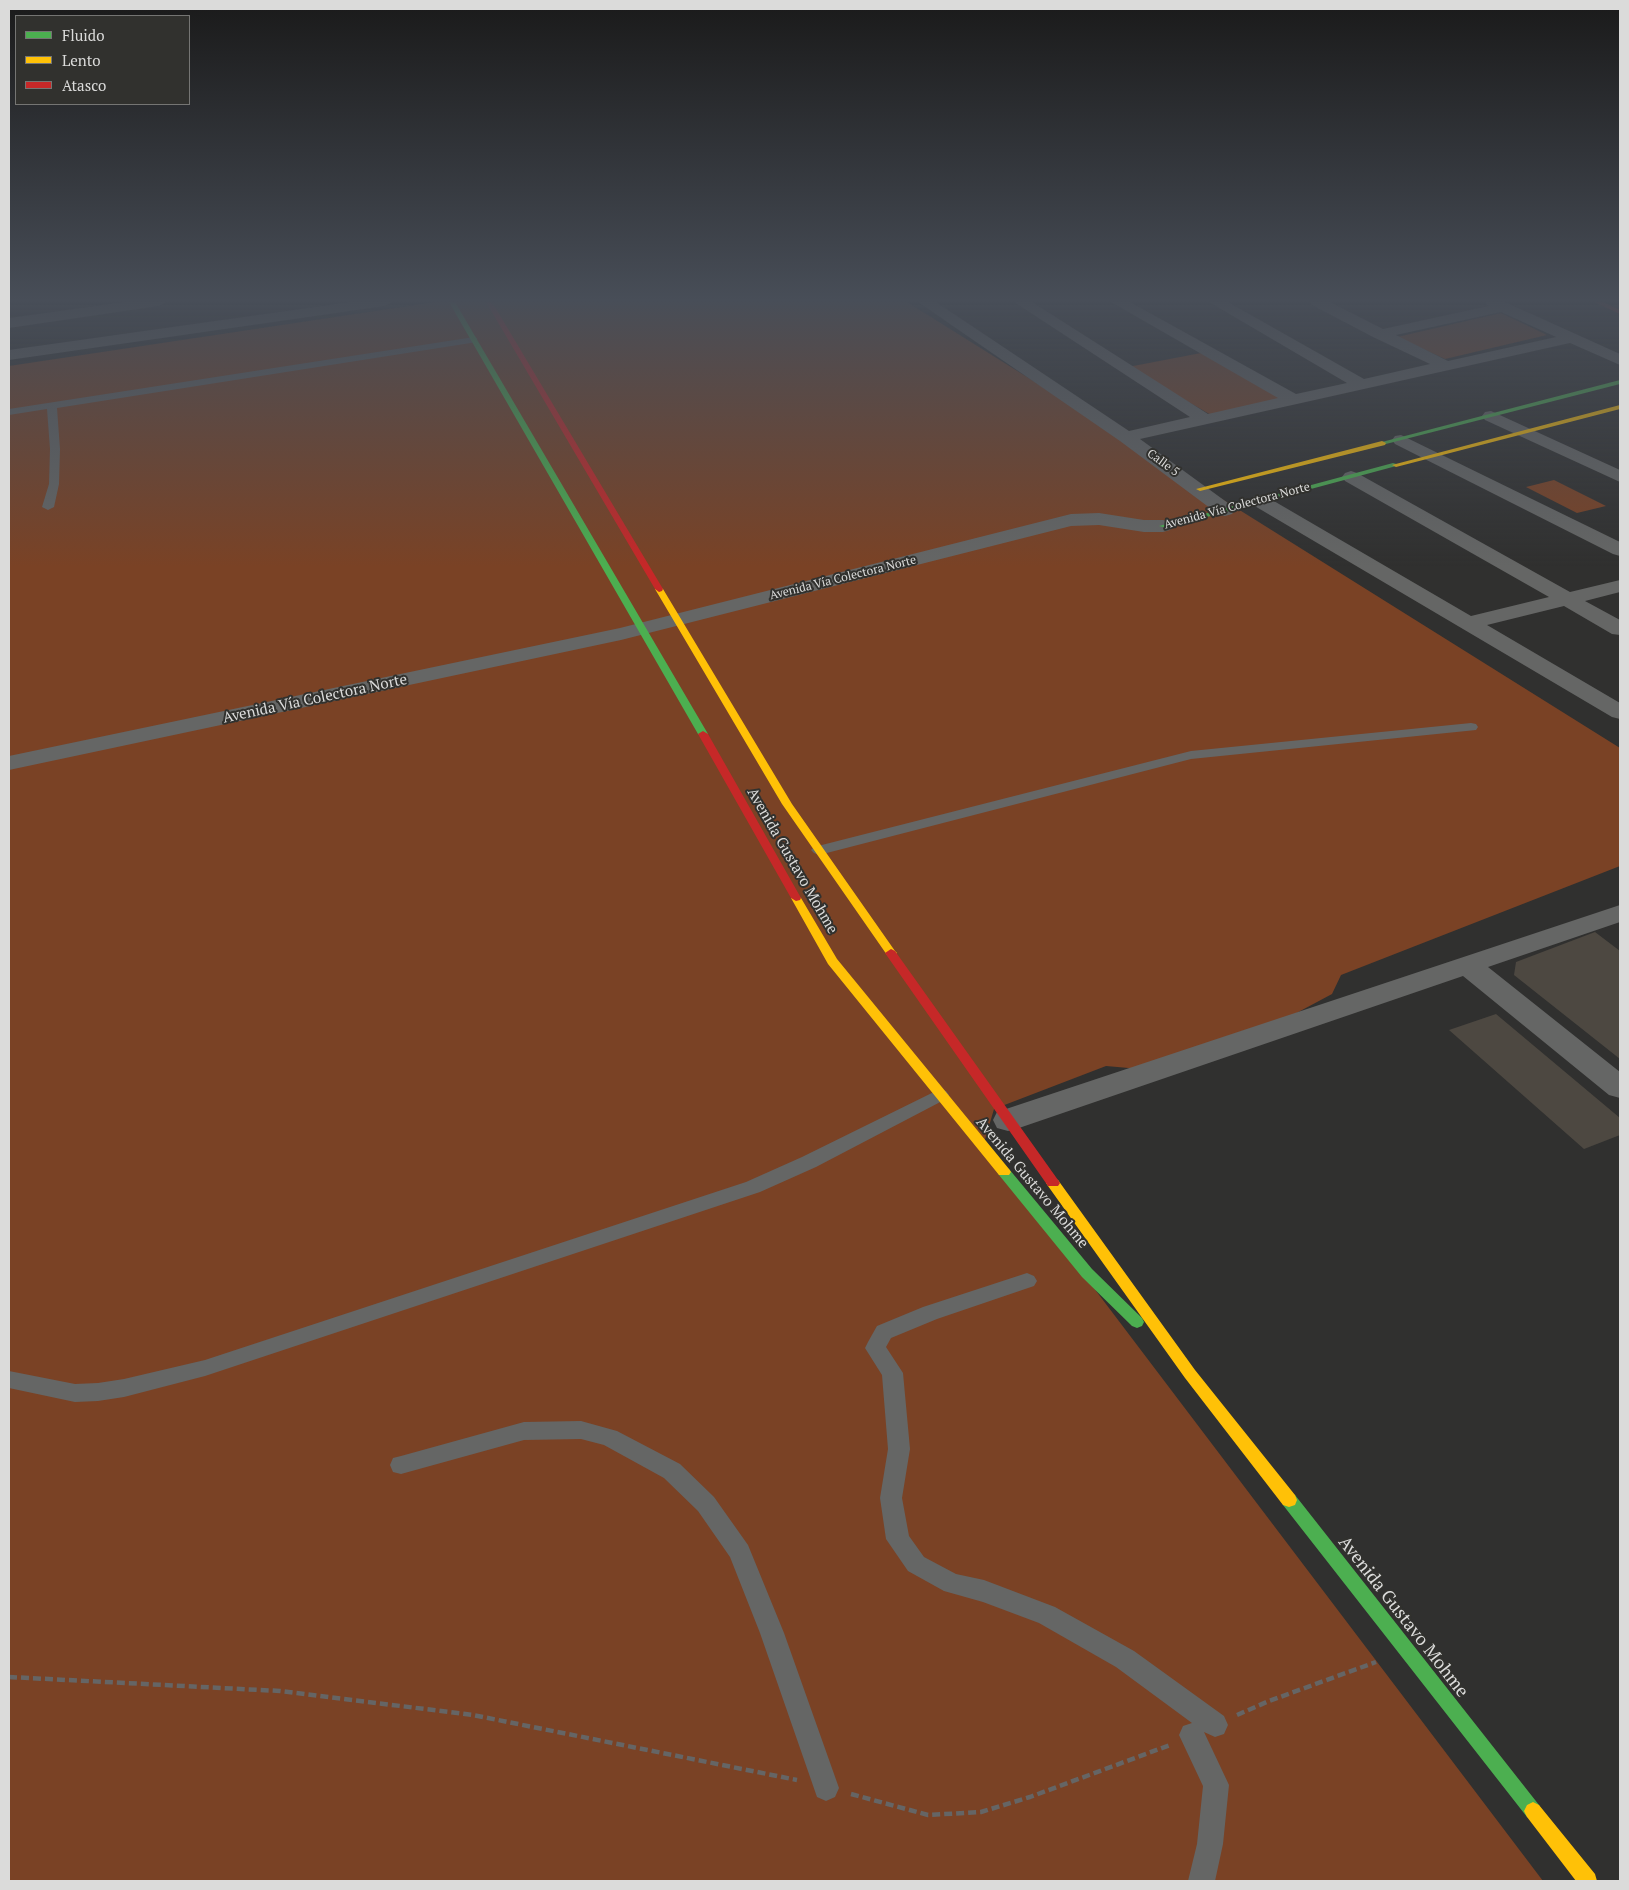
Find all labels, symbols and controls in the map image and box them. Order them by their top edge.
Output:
legend [15,15,190,105]
text: Fluido [62,25,104,45]
text: Lento [62,50,101,70]
text: Atasco [62,75,106,95]
street label: Calle 5 [1144,446,1182,480]
street label: Avenida Vía Colectora Norte [1162,480,1312,532]
street label: Avenida Vía Colectora Norte [768,553,918,603]
street label: Avenida Vía Colectora Norte [221,671,409,727]
street label: Avenida Gustavo Mohme [743,785,841,937]
street label: Avenida Gustavo Mohme [972,1114,1092,1252]
street label: Avenida Gustavo Mohme [1333,1532,1473,1702]

